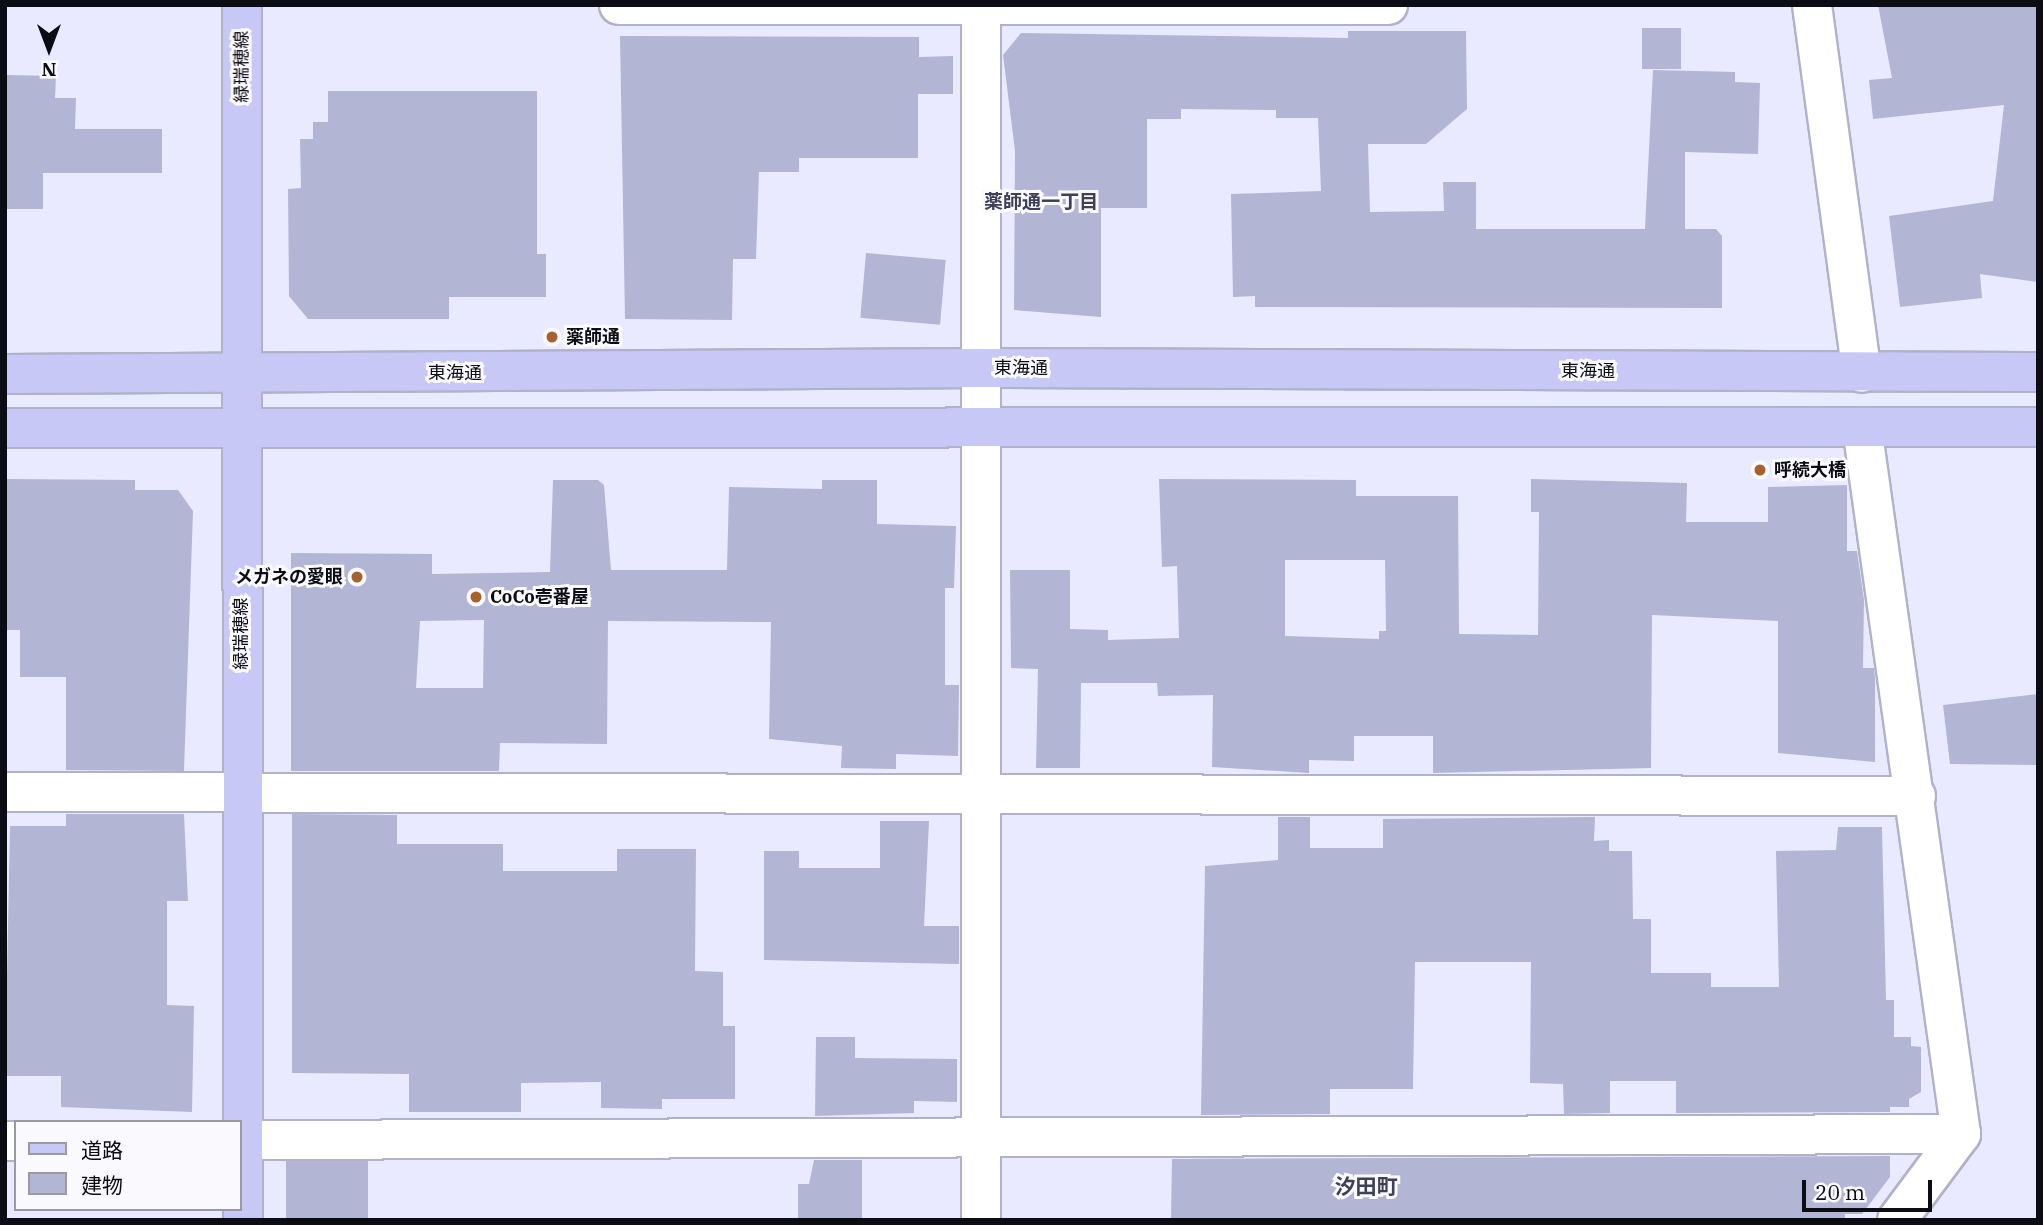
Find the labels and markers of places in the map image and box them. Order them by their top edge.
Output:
place label: 薬師通 [566,326,620,348]
marker: 薬師通 [544,329,560,345]
place label: 呼続大橋 [1774,459,1846,481]
marker: 呼続大橋 [1752,462,1768,478]
place label: メガネの愛眼 [235,566,343,588]
marker: メガネの愛眼 [349,569,365,585]
place label: CoCo壱番屋 [490,586,589,608]
marker: CoCo壱番屋 [468,589,484,605]

